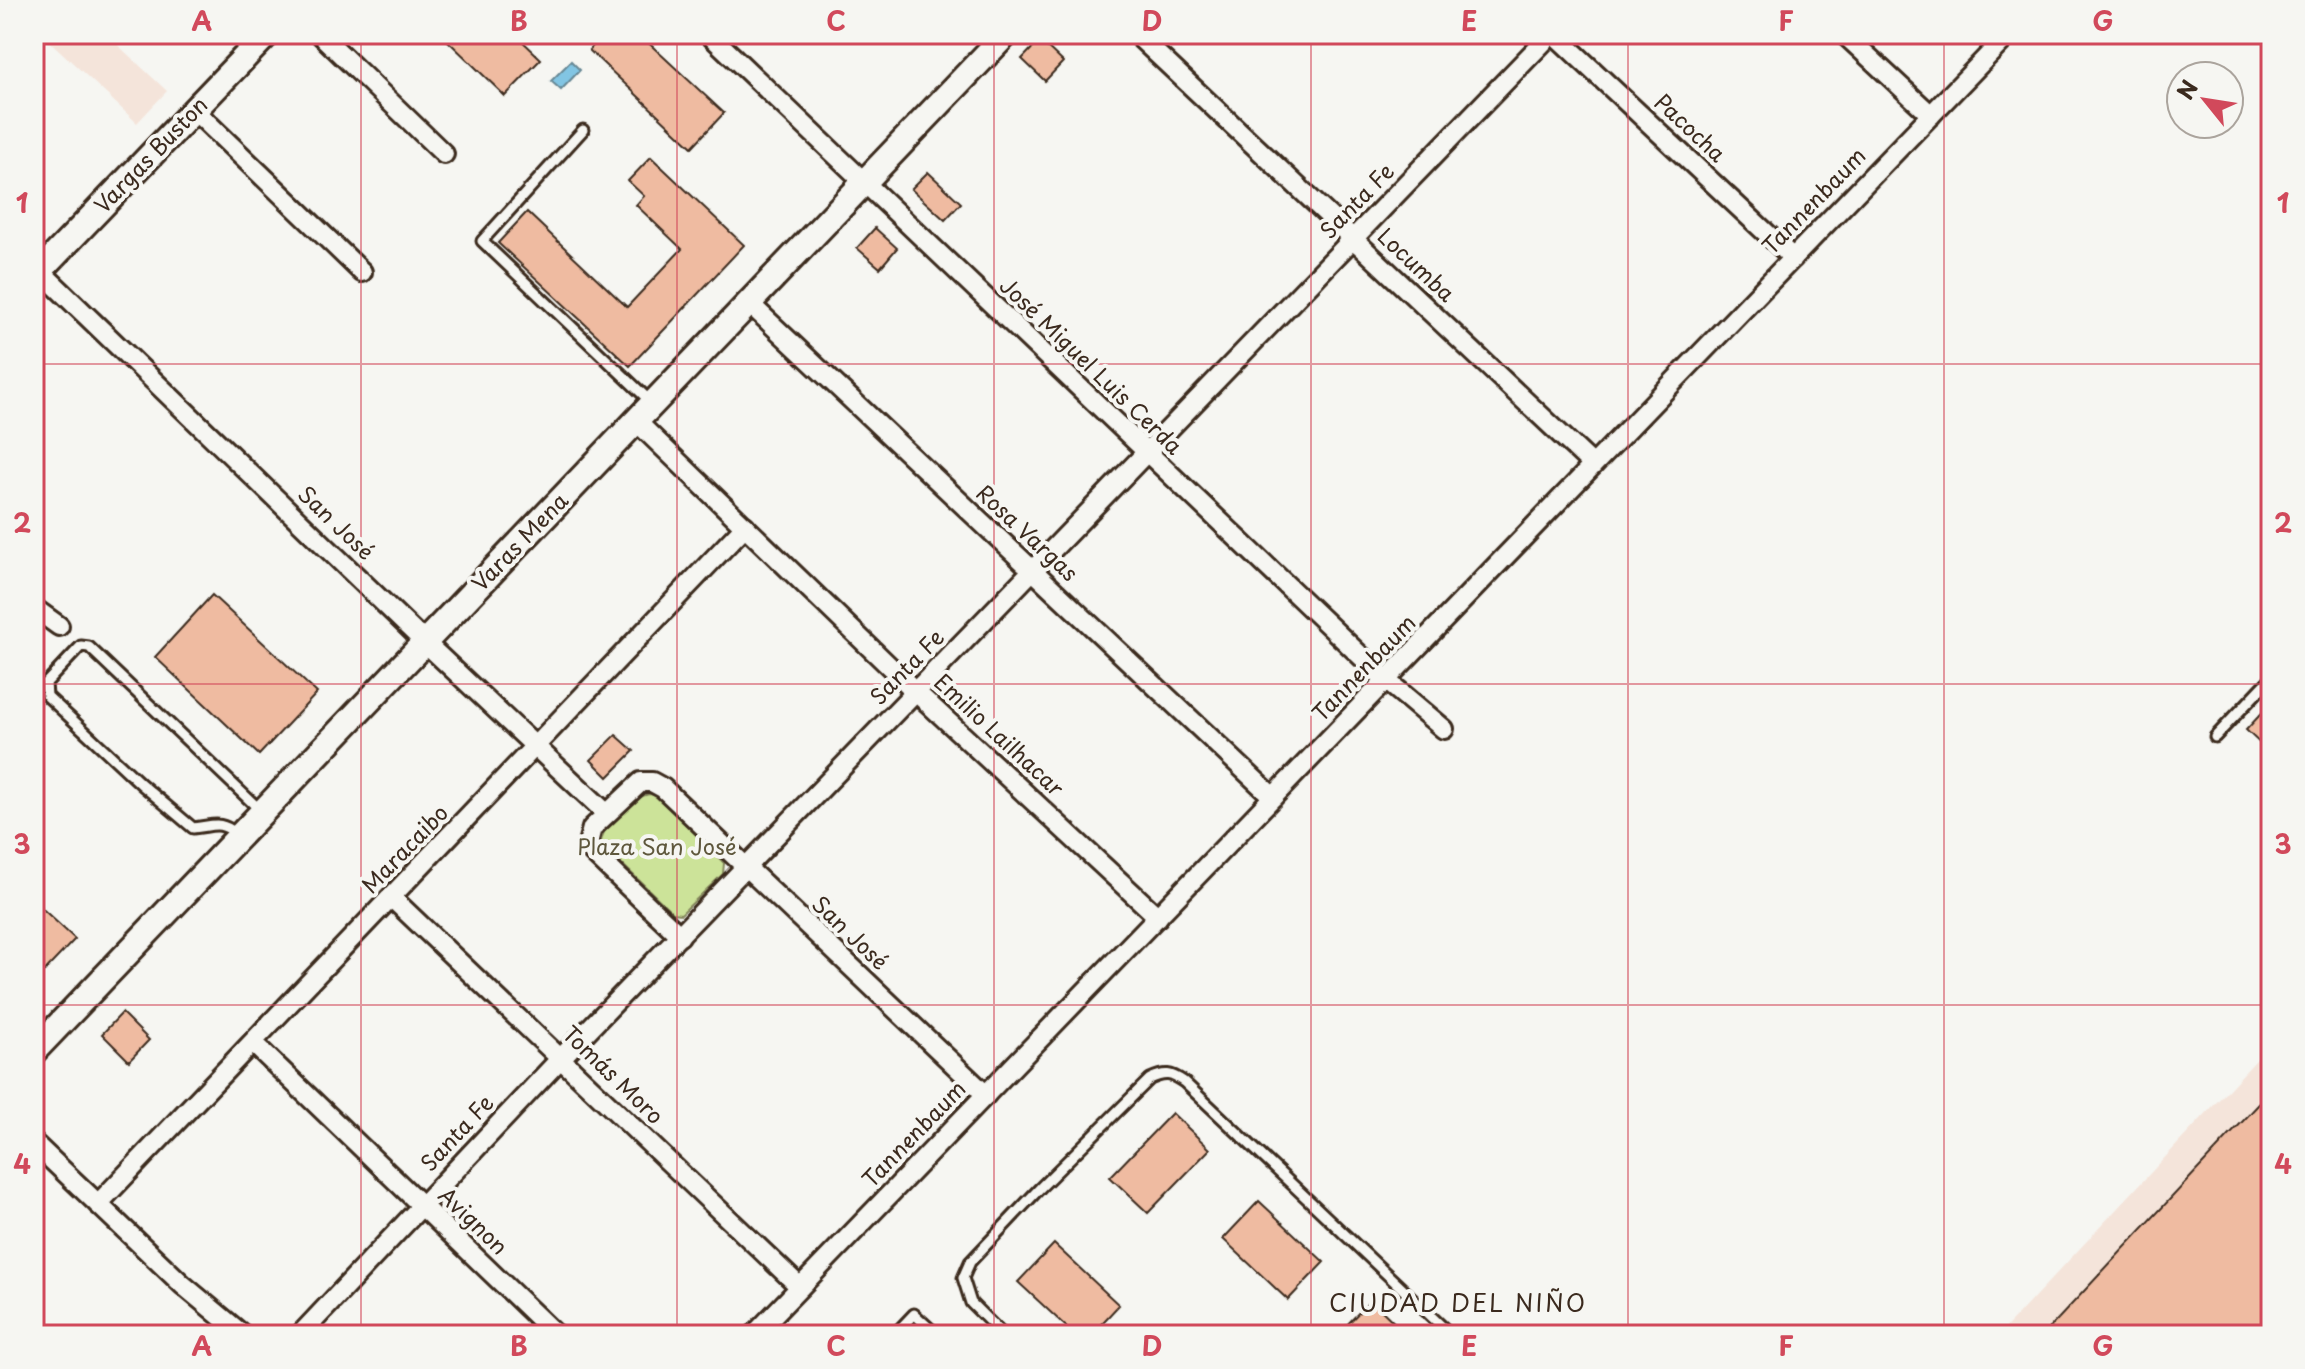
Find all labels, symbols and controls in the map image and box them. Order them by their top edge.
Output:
text: A [192,1,212,40]
text: B [510,1,528,40]
text: C [826,1,846,40]
text: D [1142,1,1162,40]
text: E [1461,1,1477,40]
text: F [1778,1,1794,40]
text: G [2092,1,2114,40]
north arrow [2165,60,2245,140]
text: N [2168,73,2205,105]
street label: Pacocha [1648,85,1734,169]
street label: Vargas Buston [86,88,214,220]
street label: Tannenbaum [1753,139,1872,261]
street label: Santa Fe [1311,155,1401,245]
text: 1 [16,183,28,222]
text: 1 [2277,183,2289,222]
street label: Locumba [1371,219,1463,309]
street label: José Miguel Luis Cerda [993,269,1191,461]
street label: Rosa Vargas [970,476,1086,588]
street label: San José [291,477,383,567]
street label: Varas Mena [463,484,575,598]
text: 2 [13,503,31,542]
text: 2 [2274,503,2292,542]
street label: Tannenbaum [1303,606,1422,728]
street label: Santa Fe [861,621,951,711]
street label: Emilio Lailhacar [928,665,1072,803]
street label: Maracaibo [353,796,455,900]
text: 3 [13,824,31,863]
text: 3 [2274,824,2292,863]
park label: Plaza San José [577,829,737,862]
street label: San José [805,887,897,977]
street label: Tomás Moro [556,1017,672,1131]
street label: Tannenbaum [853,1072,972,1194]
street label: Santa Fe [412,1086,500,1178]
text: 4 [13,1144,31,1183]
text: 4 [2274,1144,2292,1183]
street label: Avignon [432,1178,516,1261]
district label: CIUDAD DEL NIÑO [1329,1284,1587,1320]
text: A [192,1326,212,1365]
text: B [510,1326,528,1365]
text: C [826,1326,846,1365]
text: D [1142,1326,1162,1365]
text: E [1461,1326,1477,1365]
text: F [1778,1326,1794,1365]
text: G [2092,1326,2114,1365]

